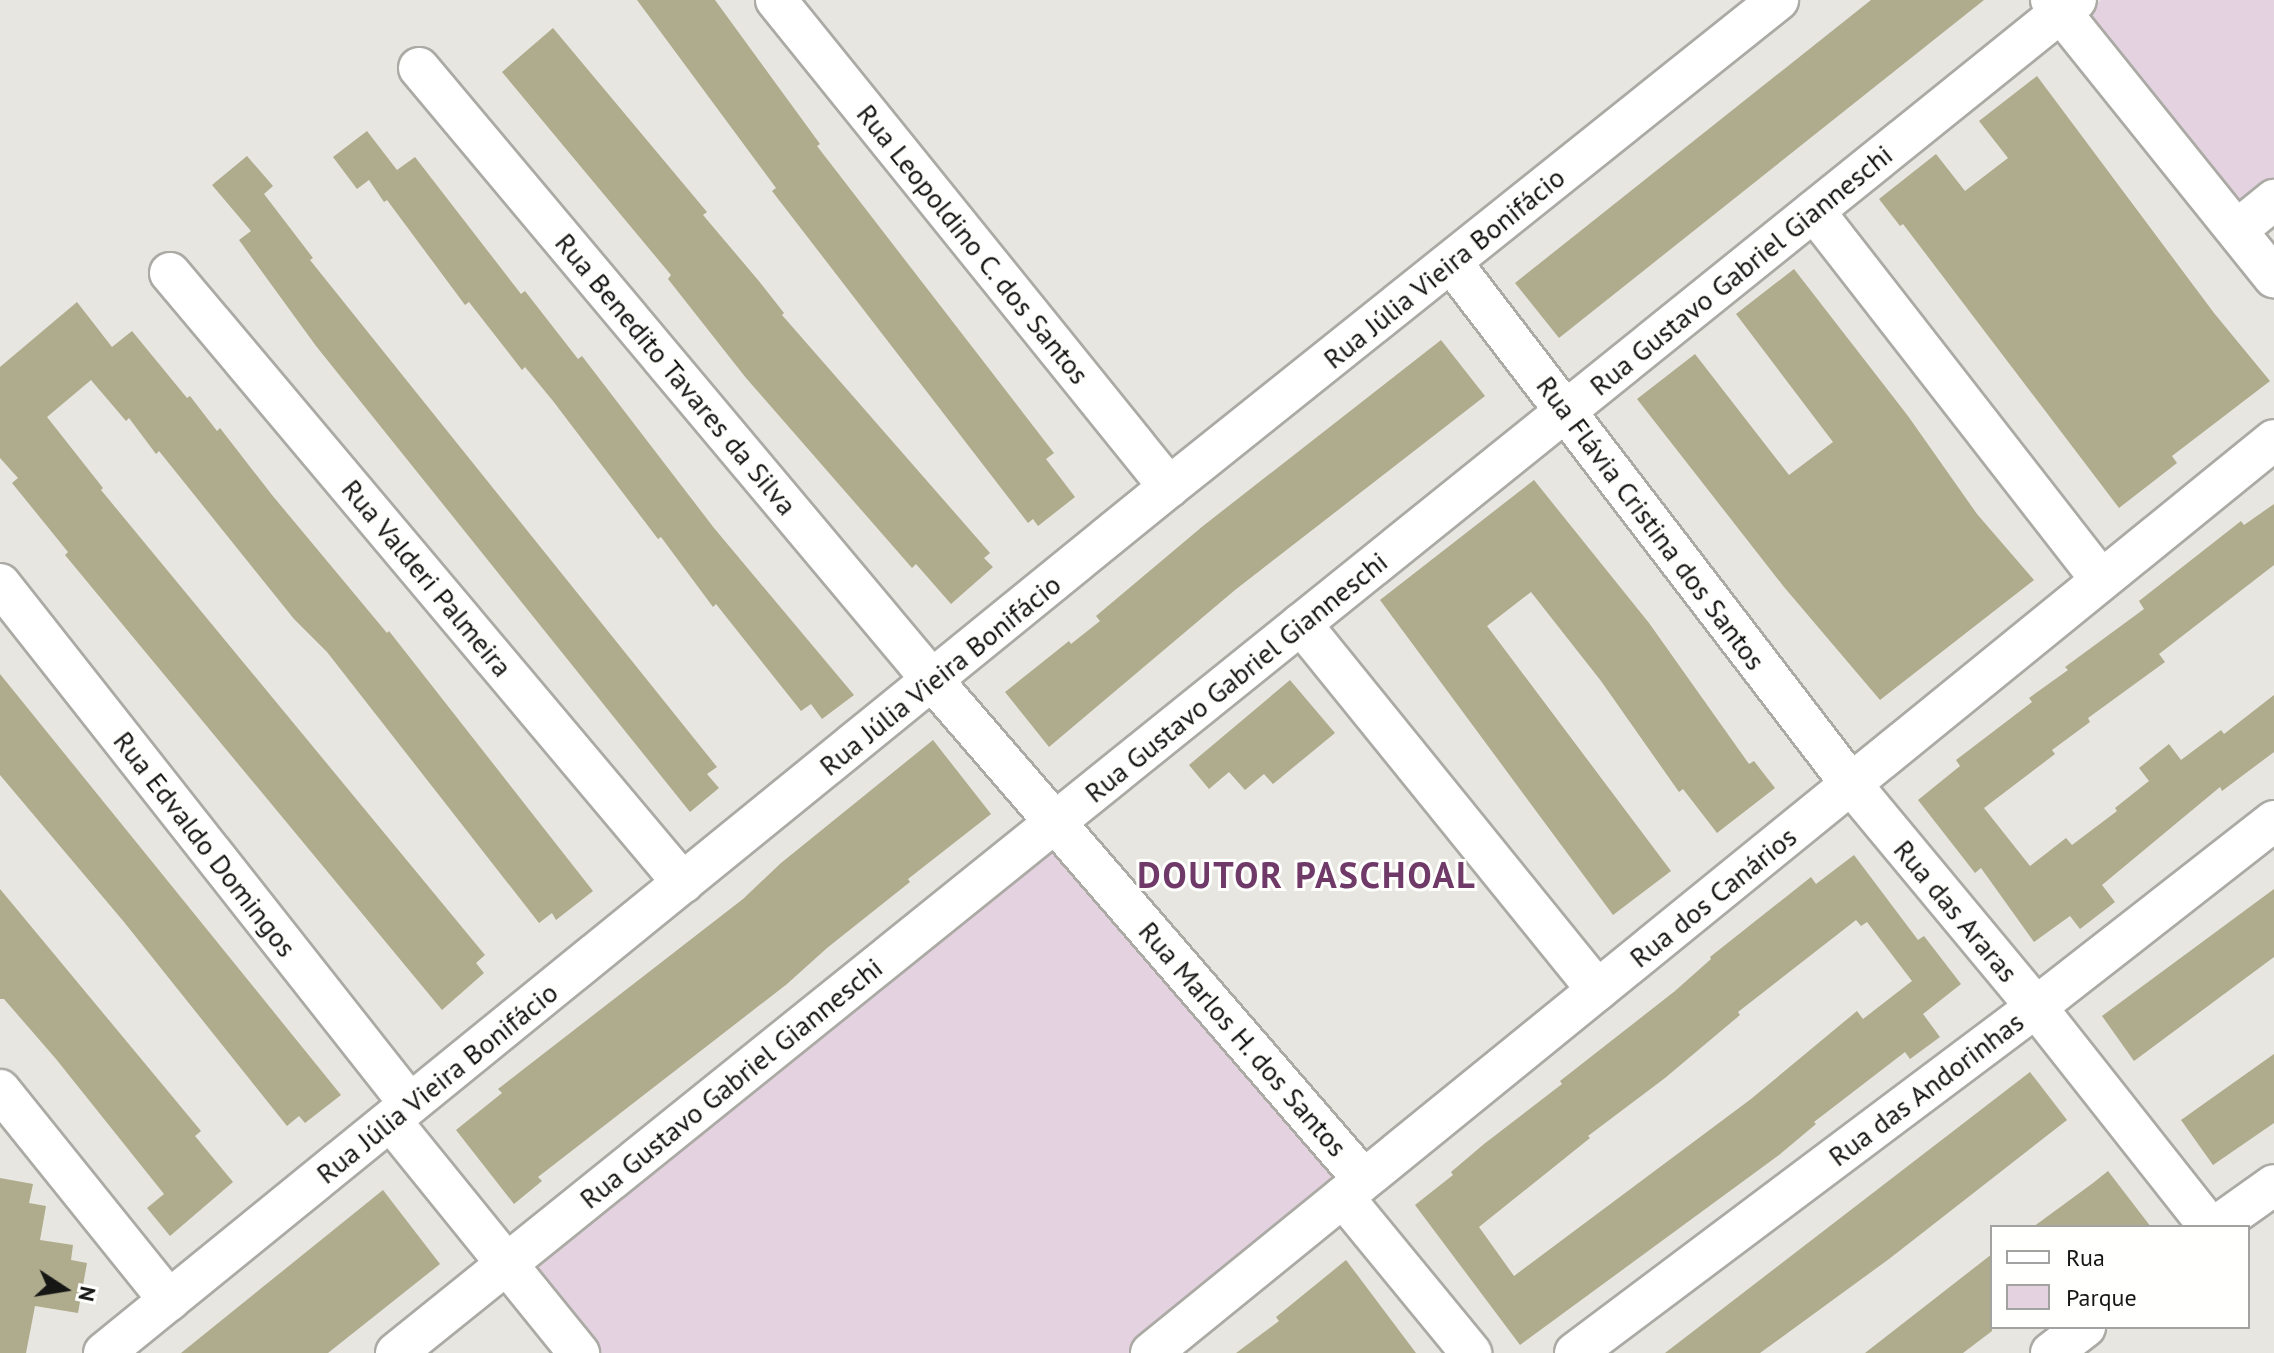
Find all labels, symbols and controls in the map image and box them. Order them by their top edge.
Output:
street label: Rua Leopoldino C. dos Santos [849,97,1097,391]
street label: Rua Gustavo Gabriel Gianneschi [1583,138,1899,402]
street label: Rua Júlia Vieira Bonifácio [1316,160,1572,376]
street label: Rua Benedito Tavares da Silva [548,226,804,522]
street label: Rua Flávia Cristina dos Santos [1530,369,1772,677]
street label: Rua Valderi Palmeira [334,472,520,684]
street label: Rua Gustavo Gabriel Gianneschi [1078,545,1394,809]
street label: Rua Júlia Vieira Bonifácio [812,567,1068,783]
street label: Rua Edvaldo Domingos [107,725,303,963]
street label: Rua dos Canários [1623,820,1803,974]
street label: Rua das Araras [1887,833,2025,989]
district label: DOUTOR PASCHOAL [1137,853,1477,897]
street label: Rua Marlos H. dos Santos [1131,914,1355,1164]
street label: Rua Gustavo Gabriel Gianneschi [573,951,889,1215]
street label: Rua Júlia Vieira Bonifácio [309,975,565,1191]
street label: Rua das Andorinhas [1822,1005,2030,1173]
legend [1990,1225,2250,1329]
text: Rua [2066,1242,2105,1273]
north arrow [24,1249,104,1329]
text: Parque [2066,1282,2137,1313]
text: N [72,1284,103,1304]

